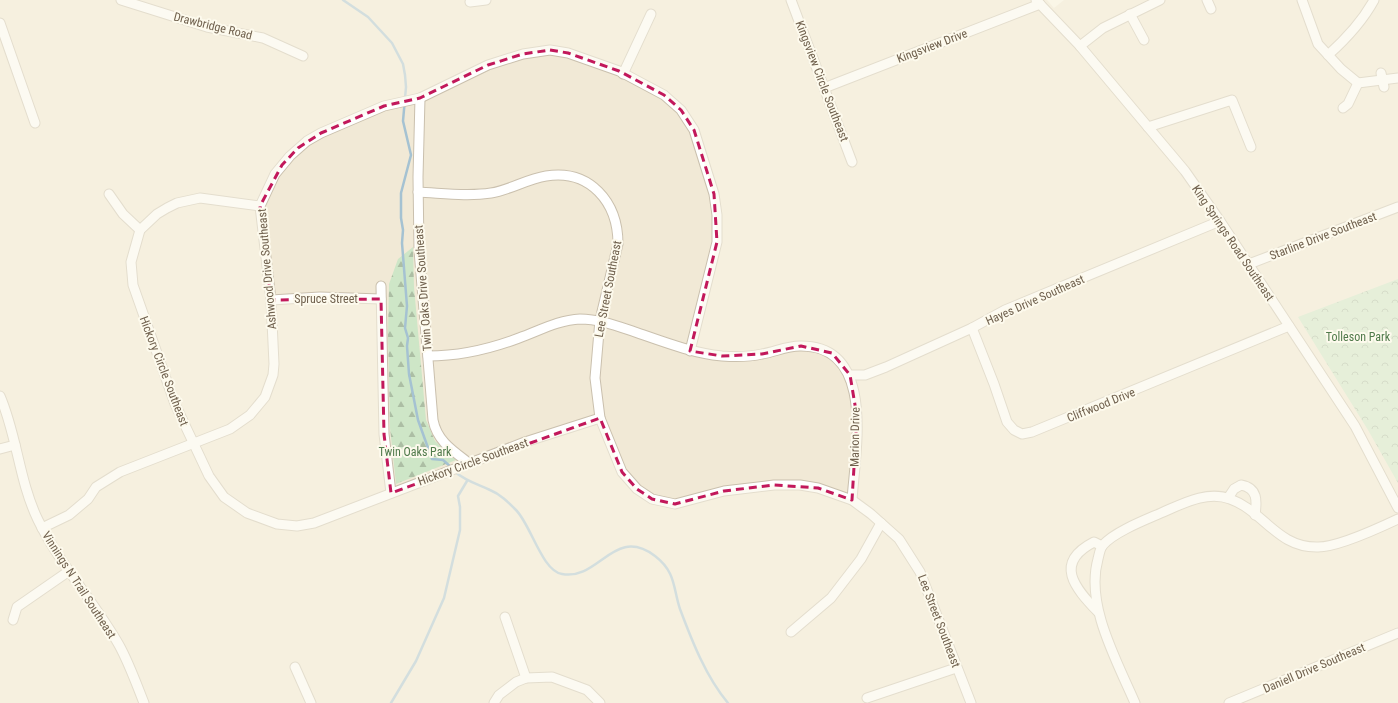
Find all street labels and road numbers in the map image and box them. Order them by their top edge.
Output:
street label: Drawbridge Road [172,9,254,43]
street label: Kingsview Circle Southeast [793,19,852,144]
street label: Kingsview Drive [895,26,970,66]
street label: King Springs Road Southeast [1189,182,1277,304]
street label: Ashwood Drive Southeast [255,208,279,330]
street label: Starline Drive Southeast [1268,209,1379,263]
street label: Twin Oaks Drive Southeast [412,224,434,351]
street label: Lee Street Southeast [592,239,624,339]
street label: Hayes Drive Southeast [984,272,1087,328]
street label: Spruce Street [294,292,358,306]
street label: Hickory Circle Southeast [137,314,192,428]
street label: Cliffwood Drive [1065,385,1138,425]
street label: Marion Drive [847,407,863,467]
street label: Hickory Circle Southeast [416,435,530,488]
street label: Vinnings N Trail Southeast [39,529,119,642]
street label: Lee Street Southeast [915,573,963,670]
street label: Daniell Drive Southeast [1261,640,1368,696]

